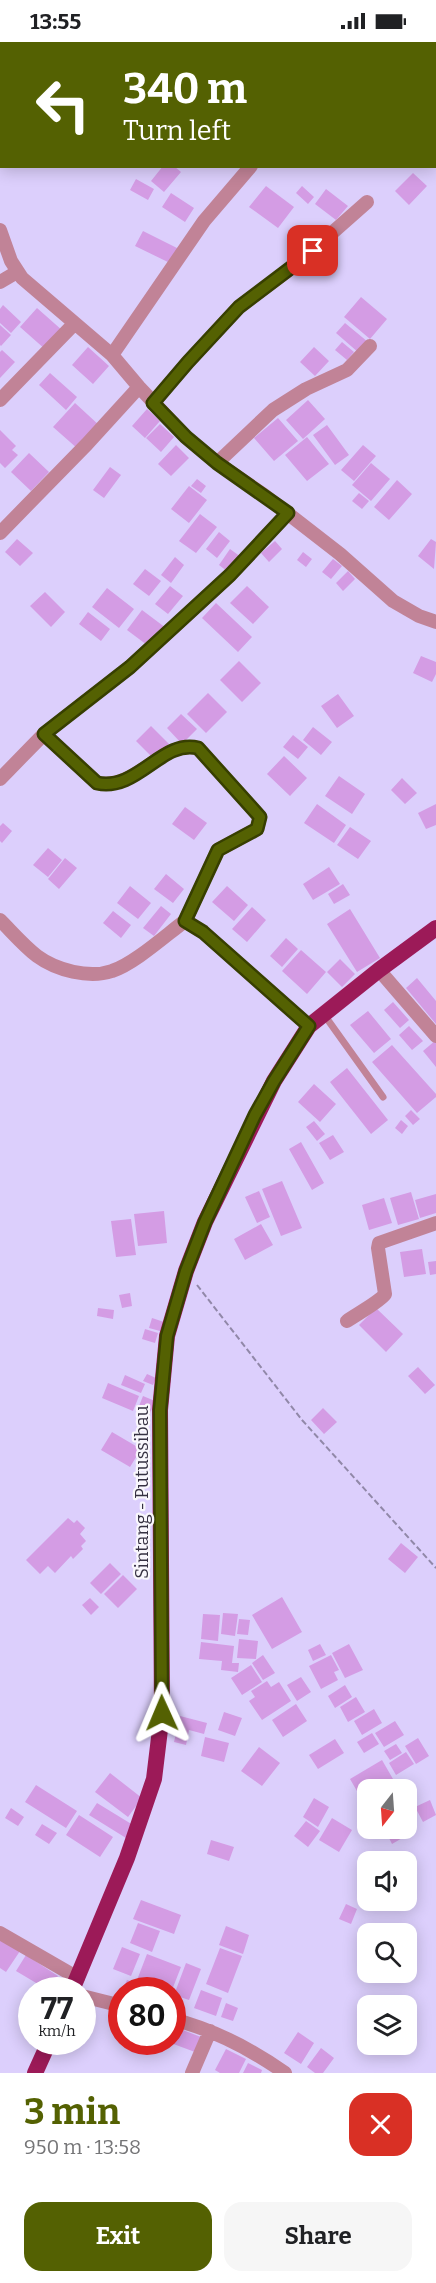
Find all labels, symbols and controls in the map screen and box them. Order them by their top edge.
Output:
text: 13:55 [30,8,81,35]
text: 340 m [123,64,247,114]
icon: left [24,66,102,144]
text: Turn left [123,115,231,147]
pin [287,225,338,276]
icon: arrive [296,234,329,267]
street label: Sintang - Putussibau [131,1405,153,1579]
position arrow [130,1681,194,1745]
north arrow [357,1779,417,1839]
map controls [357,1779,417,2055]
button: sound [357,1851,417,1911]
button: search [357,1923,417,1983]
speed limit sign: 80 [108,1977,186,2055]
text: 77 [41,1991,73,2027]
button: layers [357,1995,417,2055]
text: km/h [38,2022,76,2040]
text: 3 min [24,2090,120,2134]
button: close [349,2093,412,2156]
text: 950 m · 13:58 [24,2135,141,2159]
button: Exit [24,2202,212,2271]
button: Share [224,2202,412,2271]

